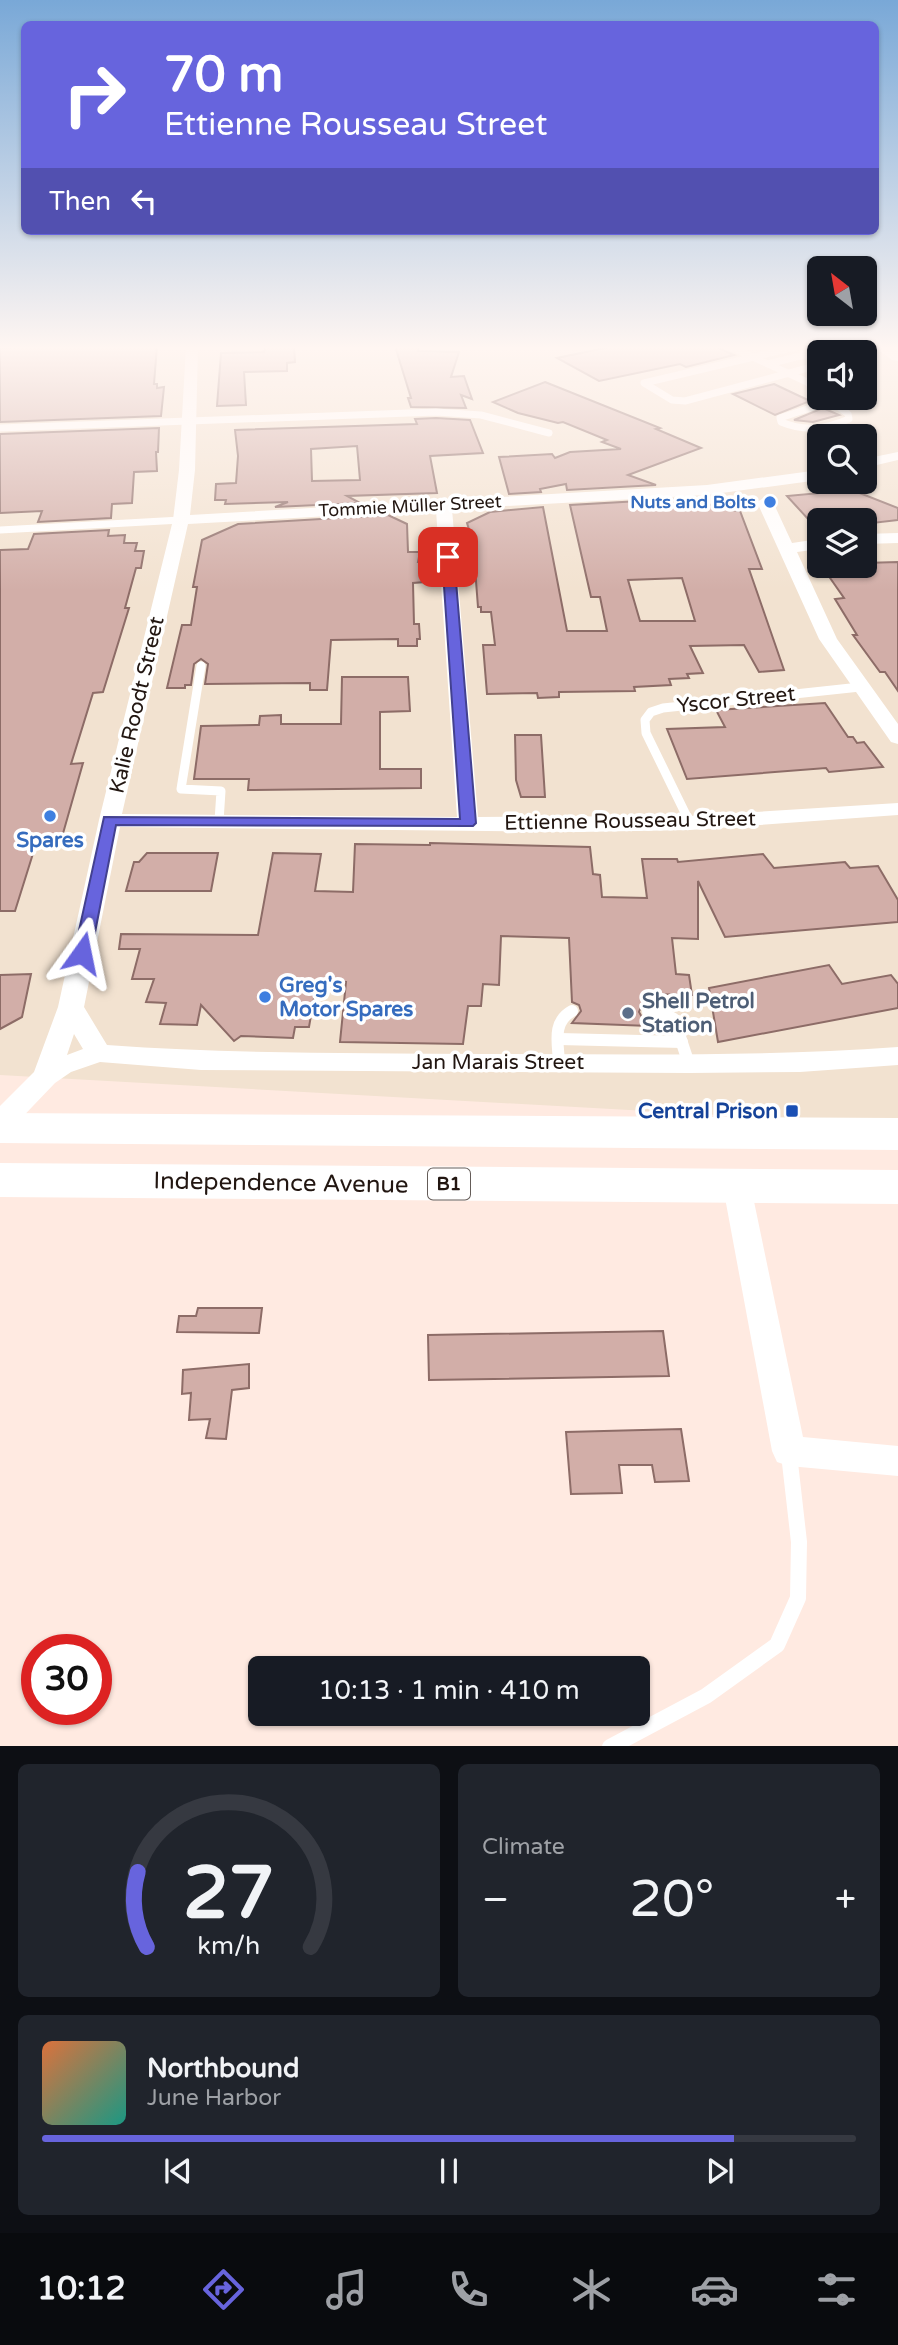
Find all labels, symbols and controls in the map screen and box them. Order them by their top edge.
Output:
text: 70 m [164,46,283,105]
icon: right [49,49,140,140]
text: Ettienne Rousseau Street [164,106,548,144]
icon: left [125,182,163,220]
text: Then [49,186,111,217]
north arrow [807,256,877,326]
map controls [807,256,877,578]
button: sound [807,340,877,410]
button: search [807,424,877,494]
street label: Tommie Müller Street [318,490,502,522]
place label: Nuts and Bolts [630,491,756,513]
marker: Nuts and Bolts [762,494,778,510]
button: layers [807,508,877,578]
pin [418,527,478,587]
icon: arrive [429,538,467,576]
street label: Kalie Roodt Street [104,614,170,796]
street label: Yscor Street [675,681,797,719]
street label: Ettienne Rousseau Street [504,806,756,836]
marker: Spares [42,808,58,824]
place label: Spares [16,828,84,853]
position arrow [45,916,119,990]
place label: Greg's Motor Spares [279,973,413,1022]
marker: Greg's Motor Spares [257,989,273,1005]
place label: Shell Petrol Station [642,989,755,1038]
marker: Shell Petrol Station [620,1005,636,1021]
street label: Jan Marais Street [412,1050,584,1075]
place label: Central Prison [638,1099,778,1124]
marker: Central Prison [784,1103,800,1119]
street label: Independence Avenue [153,1166,409,1200]
road number: B1 [428,1168,470,1200]
speed limit sign: 30 [21,1634,112,1725]
text: 10:13 · 1 min · 410 m [318,1675,580,1706]
text: Climate [482,1833,565,1861]
text: 27 [183,1850,275,1938]
text: 20° [629,1868,714,1931]
text: − [482,1877,509,1923]
text: + [835,1877,856,1923]
text: km/h [198,1930,260,1960]
text: Northbound [147,2053,299,2084]
text: June Harbor [147,2084,281,2112]
icon: previous [159,2152,197,2190]
icon: pause [430,2152,468,2190]
icon: next [701,2152,739,2190]
icon: directions [199,2265,248,2314]
icon: music [322,2265,371,2314]
icon: phone [444,2265,493,2314]
icon: climate [567,2265,616,2314]
icon: car [690,2265,739,2314]
icon: filters [812,2265,861,2314]
text: 10:12 [37,2270,126,2308]

